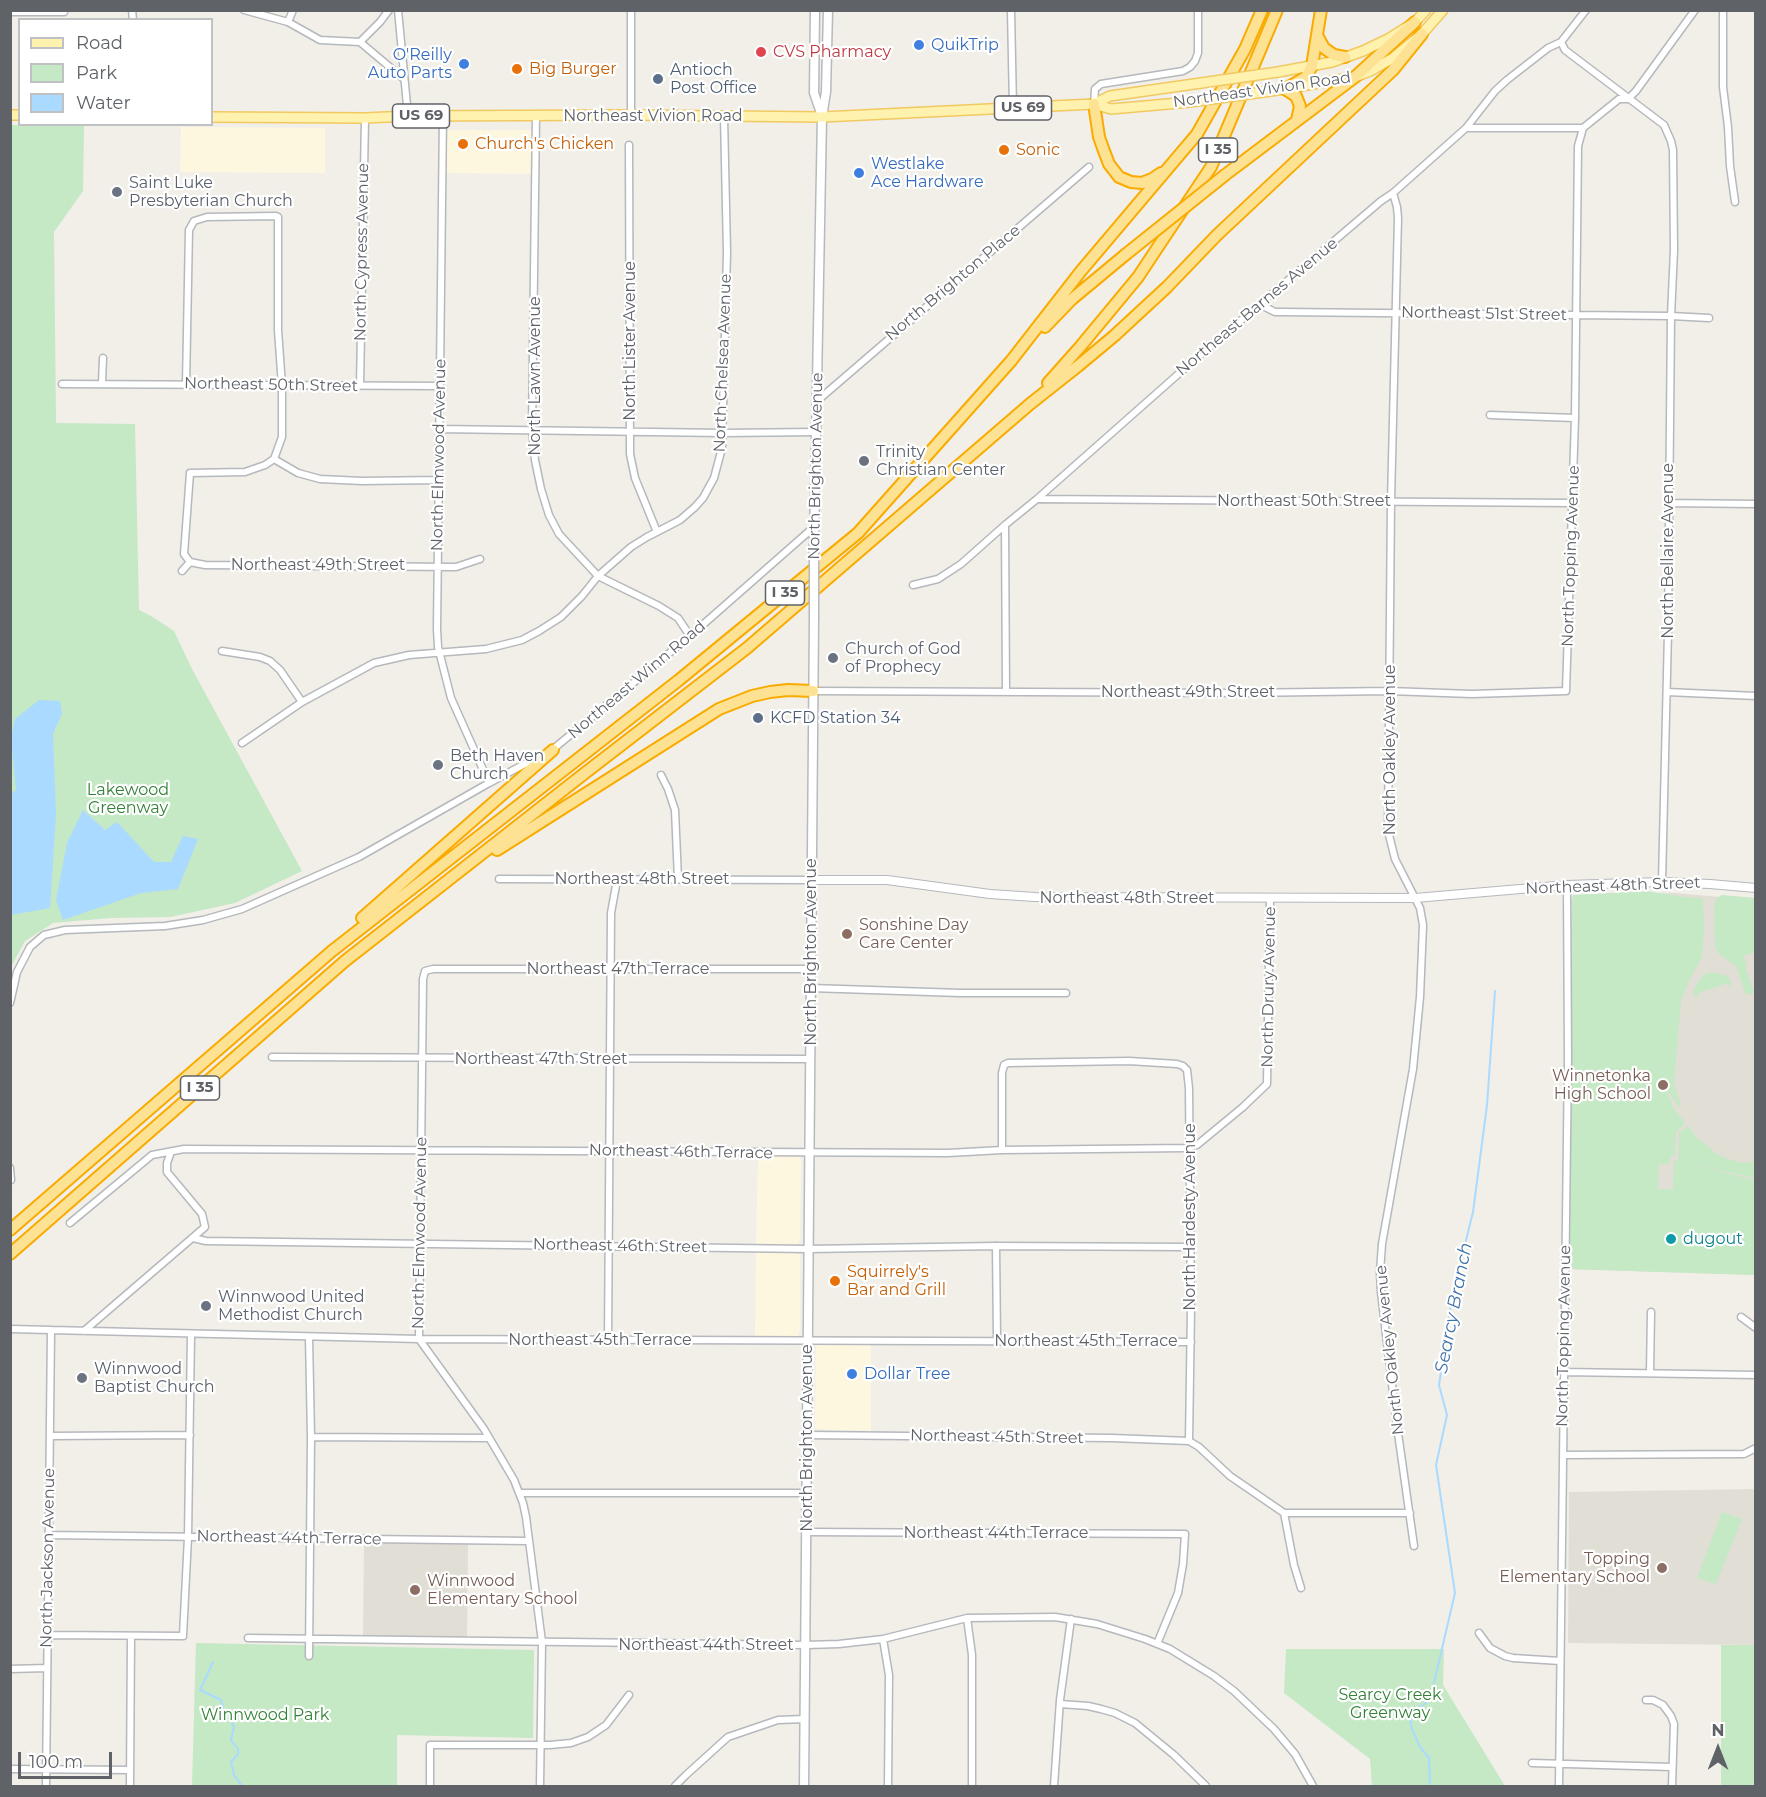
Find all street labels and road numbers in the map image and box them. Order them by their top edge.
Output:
street label: Northeast Vivion Road [1172,68,1352,112]
road number: US 69 [994,96,1052,120]
road number: US 69 [392,104,450,128]
street label: Northeast Vivion Road [563,106,743,126]
road number: I 35 [1198,138,1238,162]
street label: North Cypress Avenue [351,163,373,341]
street label: North Brighton Place [881,221,1025,345]
street label: Northeast Barnes Avenue [1172,234,1342,380]
street label: North Lister Avenue [620,261,640,421]
street label: North Chelsea Avenue [710,273,736,453]
street label: North Lawn Avenue [525,296,545,456]
street label: Northeast 51st Street [1401,303,1567,325]
street label: North Elmwood Avenue [428,359,450,551]
street label: North Brighton Avenue [805,372,827,560]
street label: Northeast 50th Street [184,374,358,396]
street label: North Bellaire Avenue [1658,463,1678,639]
street label: North Topping Avenue [1558,465,1584,647]
street label: Northeast 50th Street [1217,491,1391,511]
street label: Northeast 49th Street [231,555,405,575]
road number: I 35 [766,581,804,605]
street label: Northeast Winn Road [564,617,710,743]
street label: North Oakley Avenue [1380,665,1400,835]
street label: Northeast 49th Street [1101,682,1275,702]
street label: North Brighton Avenue [801,858,821,1046]
street label: Northeast 48th Street [554,869,730,889]
street label: Northeast 48th Street [1525,873,1701,899]
street label: Northeast 48th Street [1039,888,1215,908]
street label: North Drury Avenue [1258,906,1280,1068]
street label: Northeast 47th Terrace [527,959,709,979]
street label: Northeast 47th Street [454,1049,628,1069]
road number: I 35 [180,1076,220,1100]
street label: North Hardesty Avenue [1180,1123,1200,1311]
street label: North Elmwood Avenue [409,1137,431,1329]
street label: Northeast 46th Terrace [589,1141,773,1163]
street label: Northeast 46th Street [533,1235,707,1257]
street label: North Topping Avenue [1553,1245,1575,1427]
street label: North Oakley Avenue [1372,1264,1408,1436]
street label: Northeast 45th Terrace [508,1330,692,1350]
street label: Northeast 45th Terrace [994,1331,1178,1351]
street label: North Brighton Avenue [797,1344,817,1532]
street label: Northeast 45th Street [910,1426,1084,1448]
street label: North Jackson Avenue [37,1468,59,1648]
street label: Northeast 44th Terrace [903,1523,1089,1543]
street label: Northeast 44th Terrace [196,1527,382,1549]
street label: Northeast 44th Street [618,1635,794,1655]

